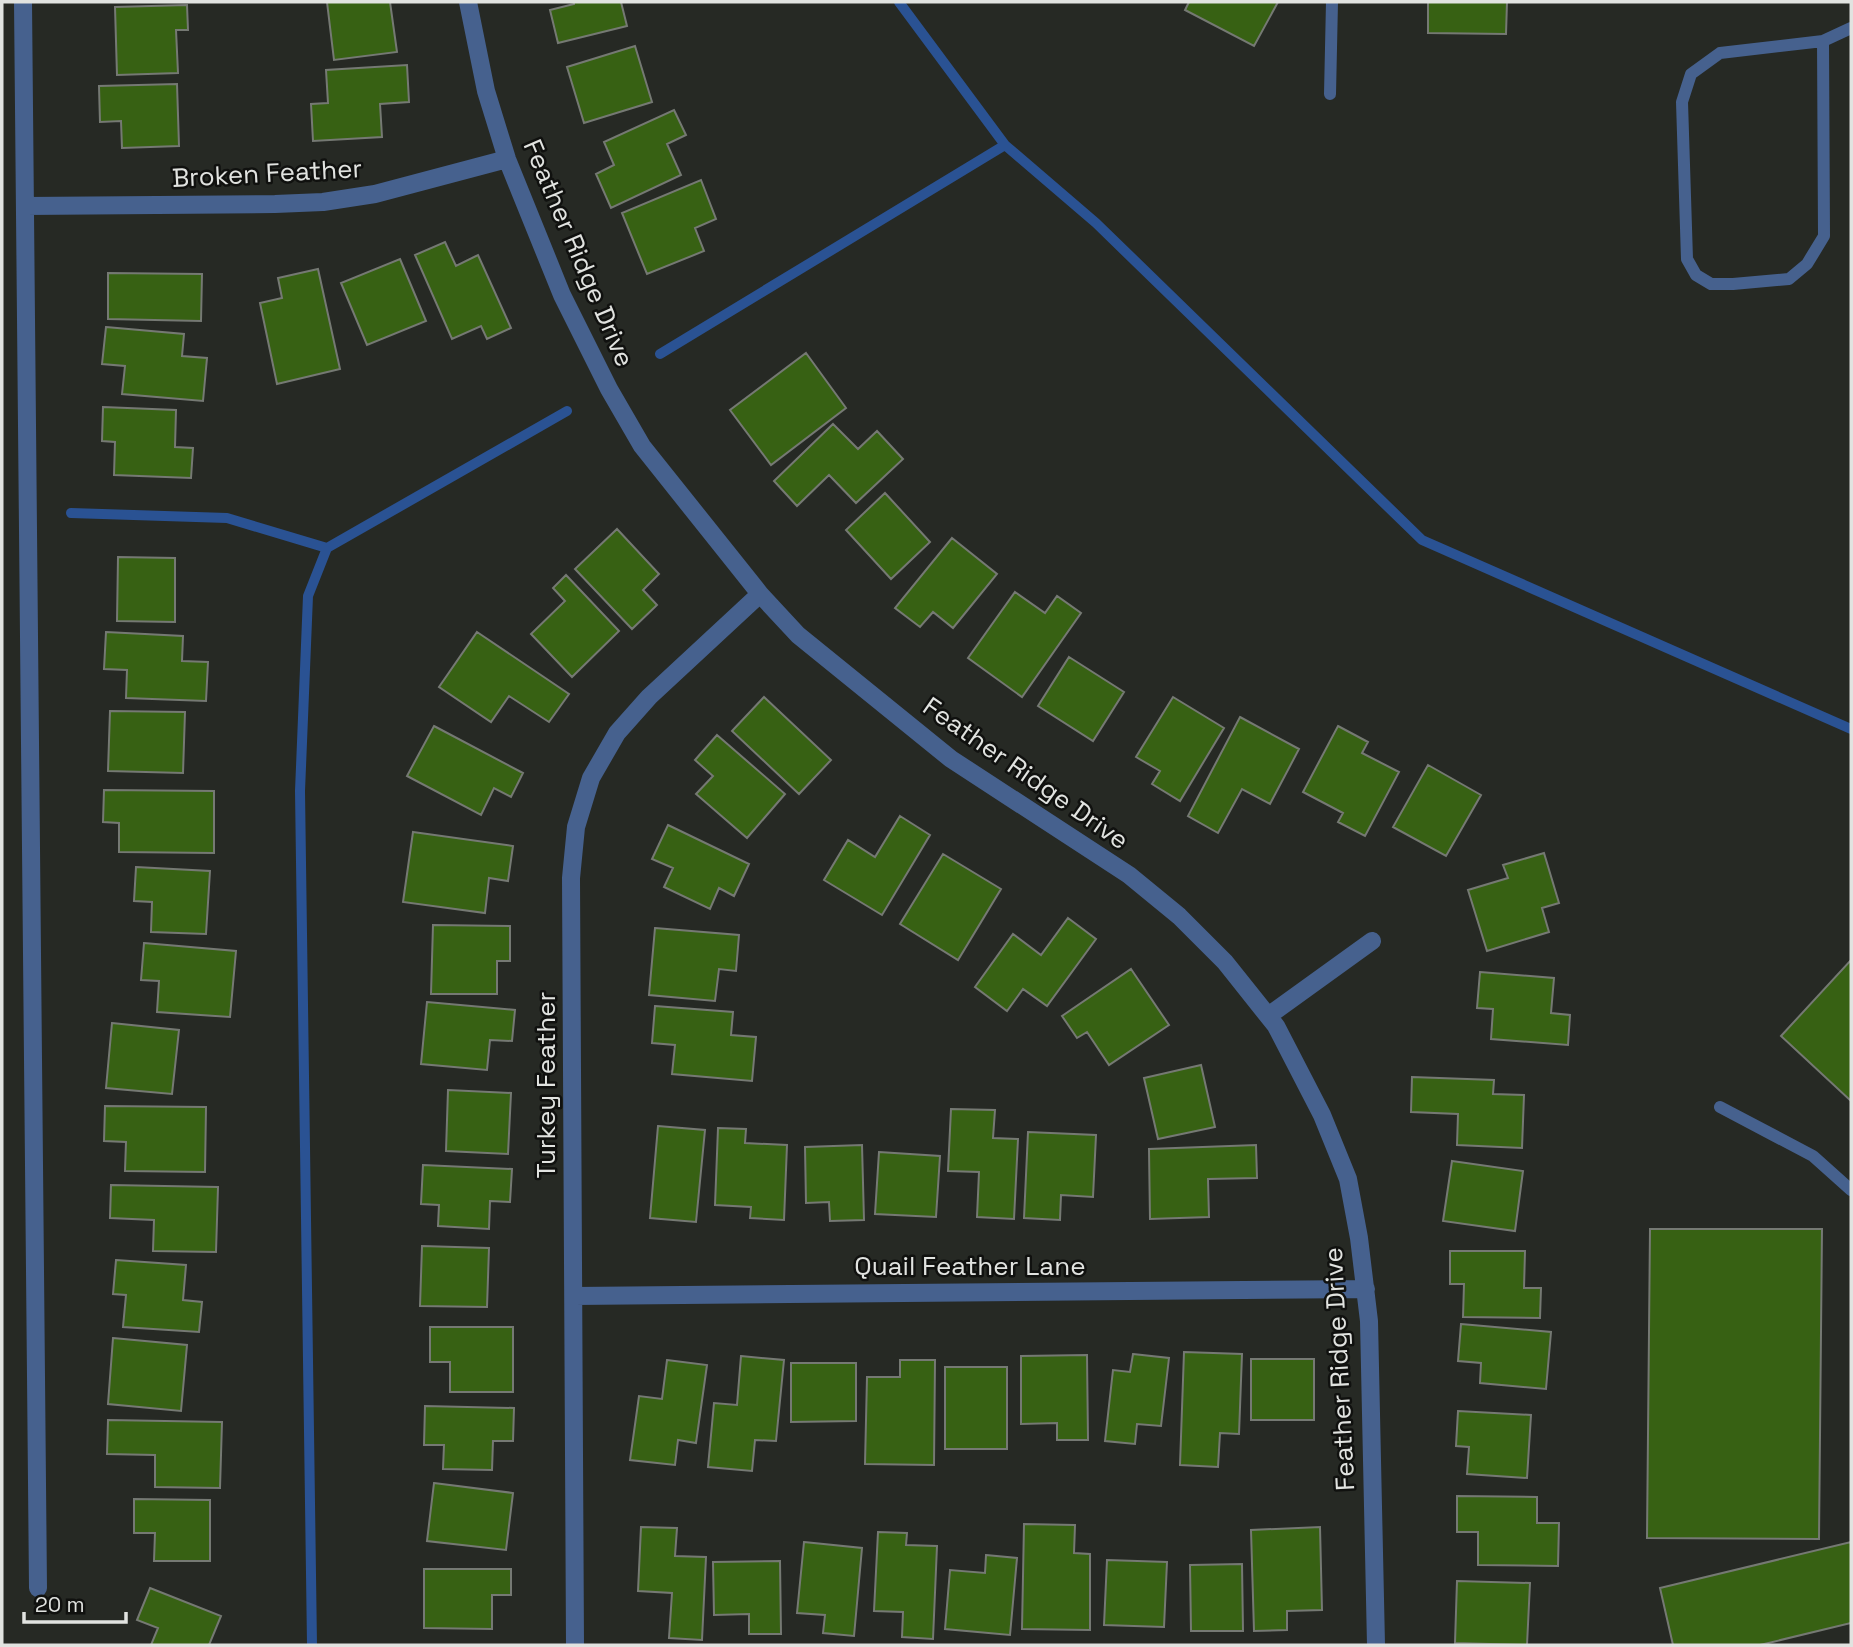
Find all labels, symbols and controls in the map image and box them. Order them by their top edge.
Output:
street label: Feather Ridge Drive [516,134,642,372]
street label: Broken Feather [171,151,363,195]
street label: Feather Ridge Drive [916,689,1136,857]
street label: Turkey Feather [529,992,563,1178]
street label: Feather Ridge Drive [1316,1246,1362,1492]
street label: Quail Feather Lane [854,1249,1086,1283]
scale bar [24,1580,126,1624]
text: 20 m [35,1591,85,1618]

